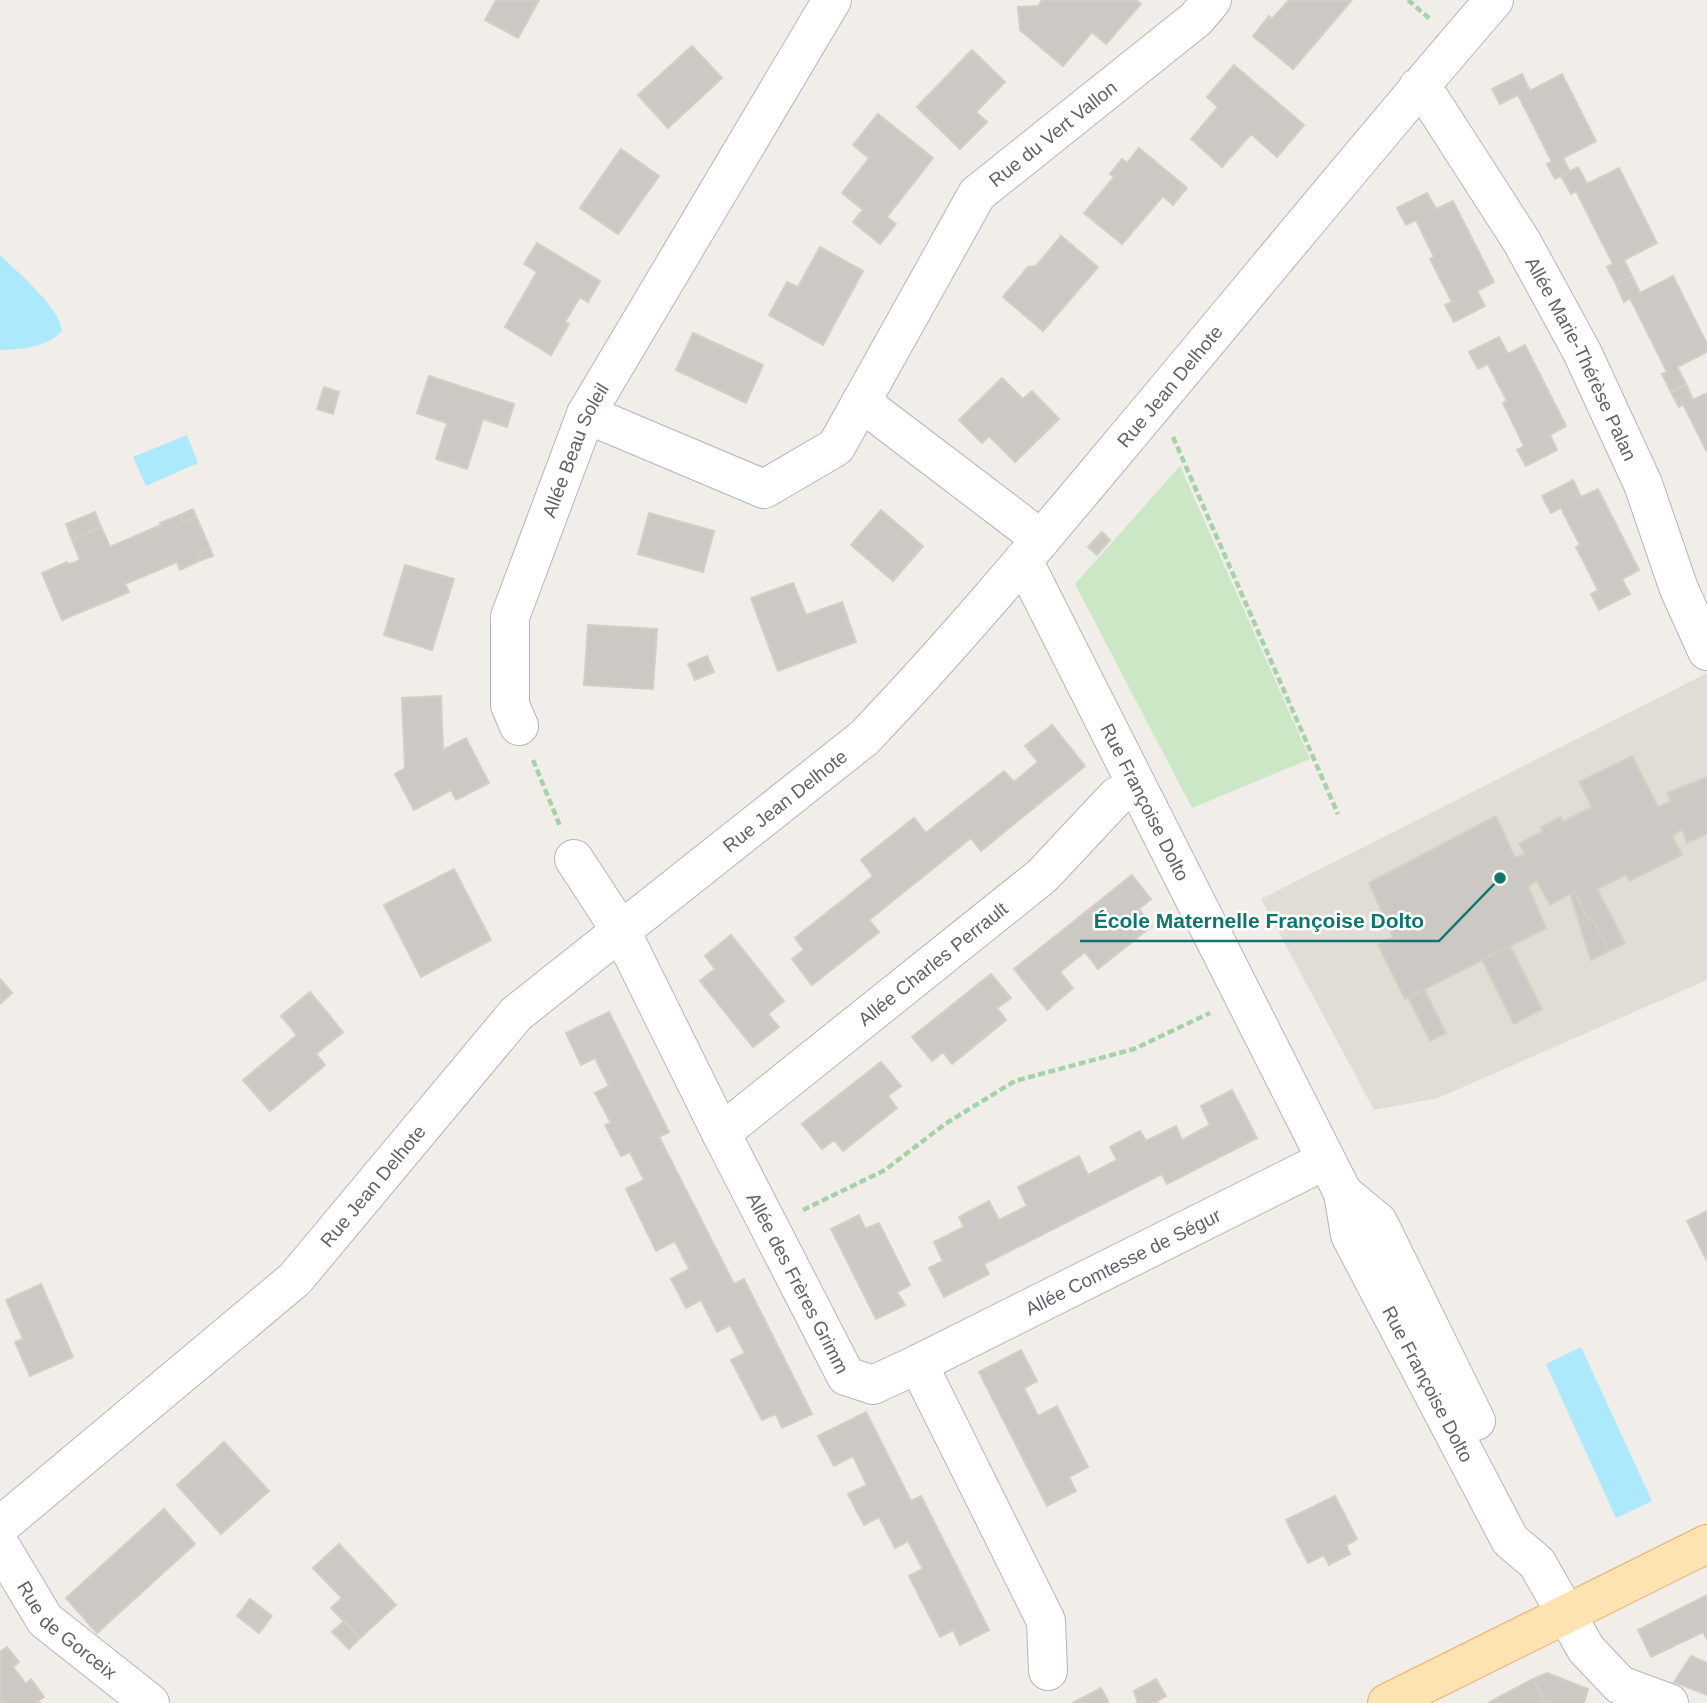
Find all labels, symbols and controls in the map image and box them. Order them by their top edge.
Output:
street label: Rue du Vert Vallon [985,77,1121,191]
street label: Allée Marie-Thérèse Palan [1521,253,1641,464]
street label: Rue Jean Delhote [1113,321,1227,452]
street label: Allée Beau Soleil [538,379,613,520]
street label: Rue Françoise Dolto [1096,720,1193,884]
street label: Rue Jean Delhote [719,746,851,857]
street label: Allée Charles Perrault [854,898,1012,1030]
callout: École Maternelle Françoise Dolto [1080,899,1439,941]
text: École Maternelle Françoise Dolto [1094,909,1424,932]
street label: Rue Jean Delhote [316,1121,430,1251]
street label: Allée des Frères Grimm [742,1189,853,1377]
street label: Allée Comtesse de Ségur [1022,1204,1225,1320]
street label: Rue Françoise Dolto [1378,1302,1477,1466]
street label: Rue de Gorceix [13,1578,121,1684]

